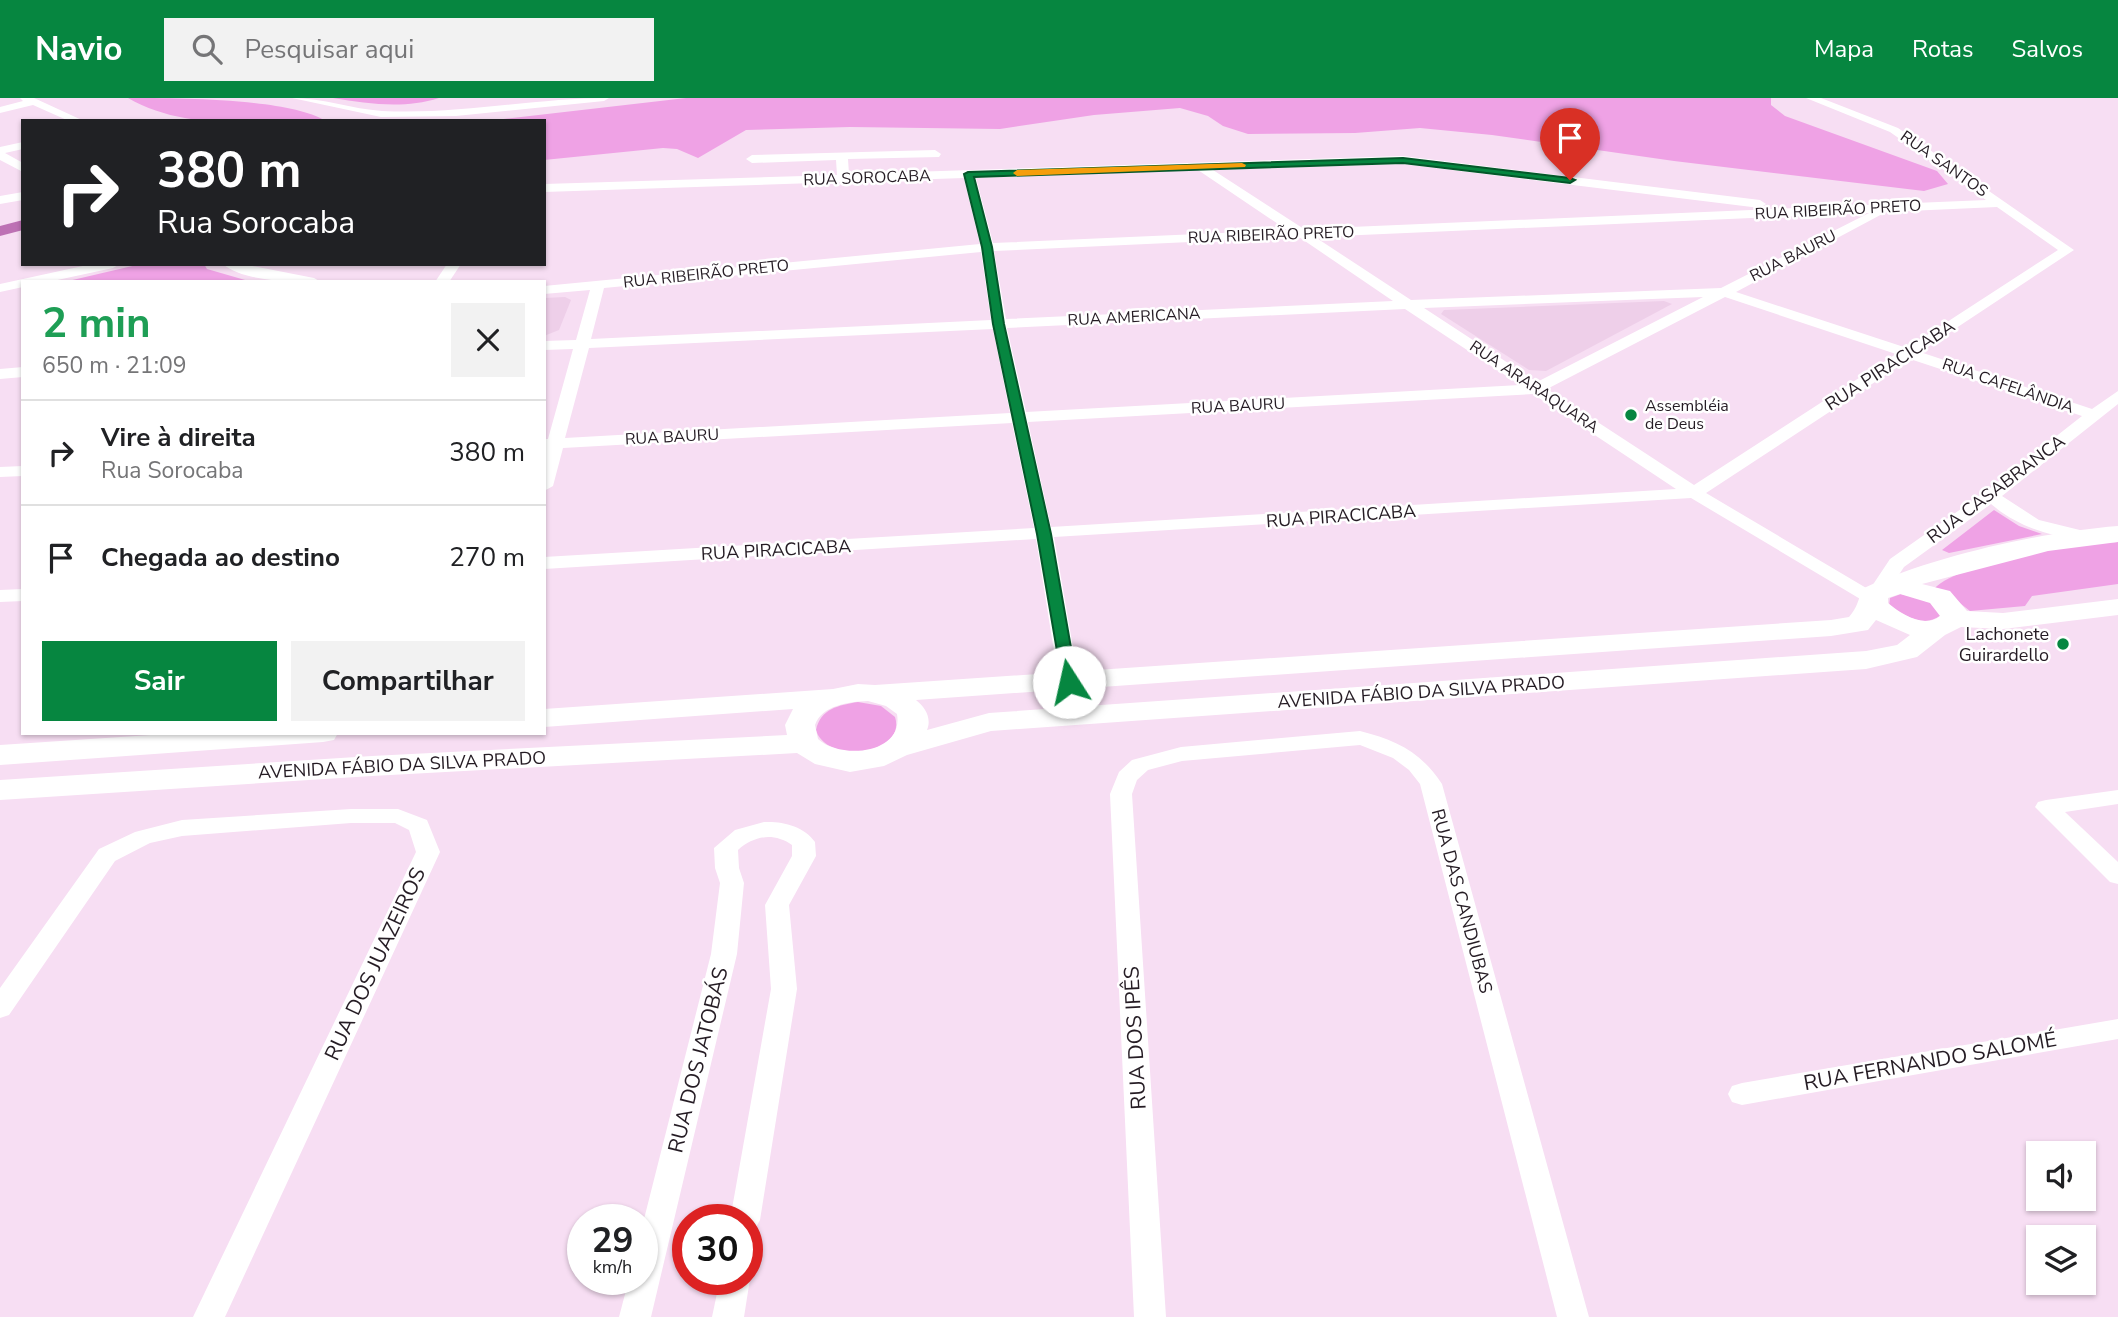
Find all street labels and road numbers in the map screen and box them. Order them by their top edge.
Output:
street label: RUA SANTOS [1896,126,1992,202]
street label: RUA SOROCABA [803,165,931,191]
street label: RUA RIBEIRÃO PRETO [1754,195,1922,225]
street label: RUA RIBEIRÃO PRETO [1187,221,1355,249]
street label: RUA BAURU [1746,225,1840,287]
street label: RUA RIBEIRÃO PRETO [622,254,790,294]
street label: RUA AMERICANA [1067,303,1201,331]
street label: RUA PIRACICABA [1820,314,1960,416]
street label: RUA ARARAQUARA [1465,335,1603,439]
street label: RUA CAFELÂNDIA [1939,353,2077,419]
street label: RUA BAURU [1190,393,1286,419]
street label: RUA BAURU [624,424,720,450]
street label: RUA CASABRANCA [1922,429,2070,549]
street label: RUA PIRACICABA [1265,499,1417,533]
street label: RUA PIRACICABA [700,534,852,566]
street label: AVENIDA FÁBIO DA SILVA PRADO [1276,670,1566,714]
street label: AVENIDA FÁBIO DA SILVA PRADO [257,745,547,785]
street label: RUA DAS CANDIUBAS [1426,806,1498,996]
street label: RUA DOS JUAZEIROS [318,863,432,1065]
street label: RUA DOS JATOBÁS [661,964,735,1156]
street label: RUA DOS IPÊS [1117,966,1153,1110]
street label: RUA FERNANDO SALOMÉ [1801,1025,2059,1097]

